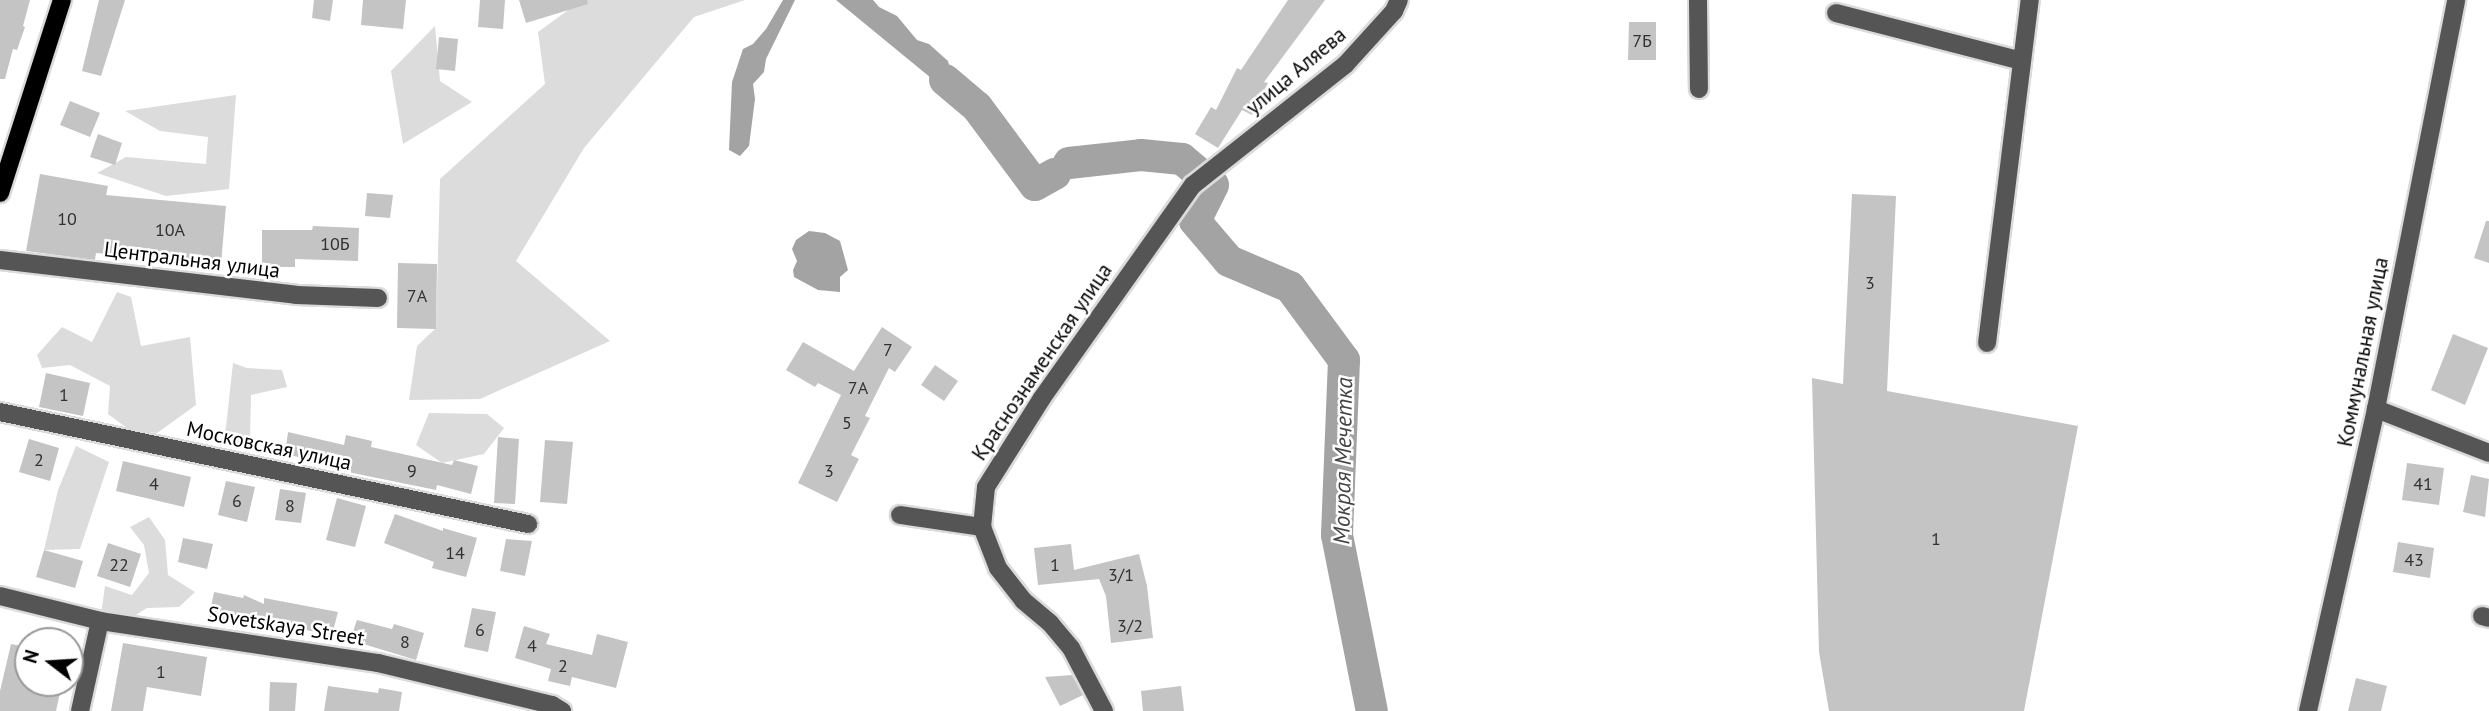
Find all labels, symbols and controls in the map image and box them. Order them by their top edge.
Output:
street label: улица Аляева [1241,22,1351,120]
house number: 7Б [1632,30,1652,52]
house number: 10 [57,208,77,230]
house number: 10А [155,219,185,241]
house number: 10Б [320,233,350,255]
street label: Центральная улица [103,237,281,283]
street label: Коммунальная улица [2332,255,2394,449]
street label: Краснознаменская улица [967,259,1117,465]
house number: 3 [1865,272,1875,294]
house number: 7А [407,285,427,307]
house number: 7 [883,339,893,361]
house number: 7А [848,377,868,399]
water label: Мокрая Мечетка [1328,377,1358,545]
house number: 1 [59,384,69,406]
house number: 5 [842,412,852,434]
street label: Московская улица [184,416,354,476]
house number: 2 [34,449,44,471]
house number: 9 [407,460,417,482]
house number: 3 [824,460,834,482]
house number: 4 [149,473,159,495]
house number: 41 [2413,473,2433,495]
house number: 6 [232,490,242,512]
house number: 8 [285,495,295,517]
house number: 1 [1931,528,1941,550]
house number: 14 [445,542,465,564]
house number: 43 [2404,549,2424,571]
house number: 22 [109,554,129,576]
house number: 1 [1050,554,1060,576]
house number: 3/1 [1108,564,1134,586]
street label: Sovetskaya Street [206,601,366,651]
house number: 3/2 [1117,615,1143,637]
house number: 6 [475,619,485,641]
north arrow [14,627,84,697]
house number: 8 [400,631,410,653]
house number: 4 [527,635,537,657]
text: N [18,647,44,666]
house number: 2 [558,655,568,677]
house number: 1 [156,661,166,683]

